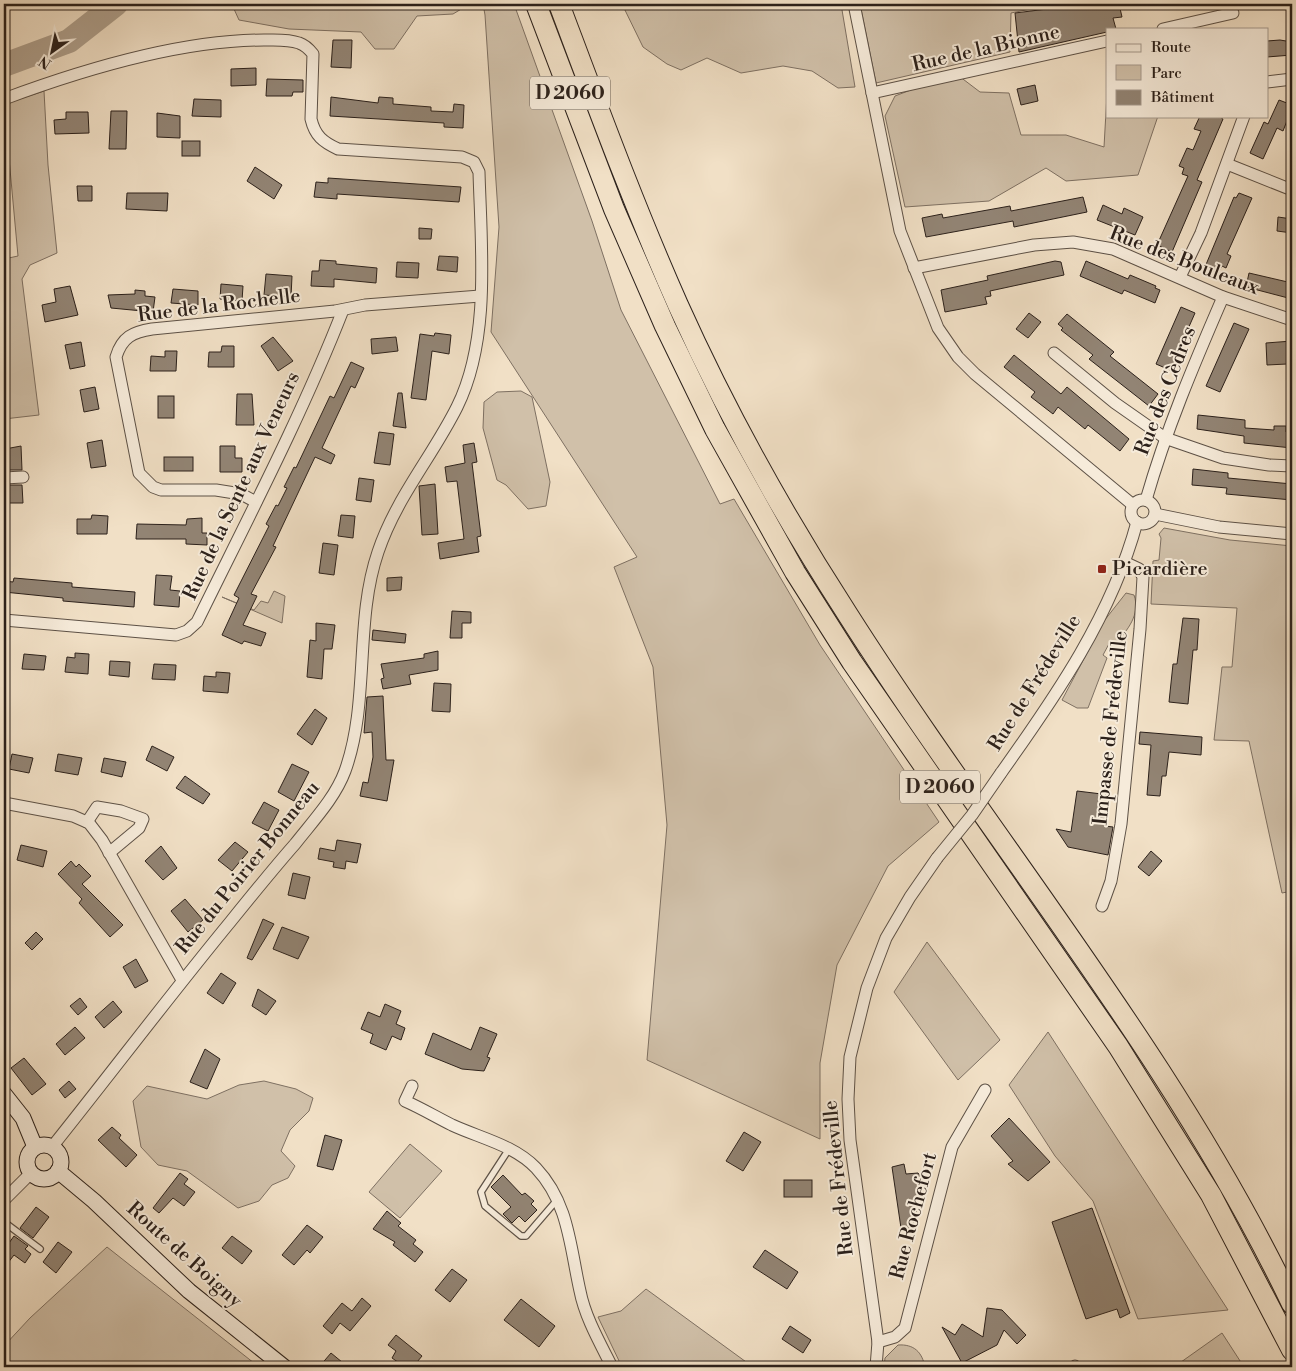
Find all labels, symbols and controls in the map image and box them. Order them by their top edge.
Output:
street label: Rue de la Bionne [910,20,1062,78]
north arrow [28,28,78,78]
legend [1106,28,1268,118]
text: Route [1151,38,1191,57]
text: N [36,51,55,73]
text: Parc [1151,64,1182,83]
road number: D 2060 [530,76,610,110]
text: Bâtiment [1150,88,1215,107]
street label: Rue des Bouleaux [1106,221,1263,301]
street label: Rue de la Rochelle [136,284,302,328]
street label: Rue des Cèdres [1130,323,1202,459]
street label: Rue de la Sente aux Veneurs [178,368,306,604]
place label: Picardière [1112,557,1208,582]
marker: Picardière [1096,563,1108,575]
street label: Rue de Frédeville [983,610,1087,756]
street label: Impasse de Frédeville [1088,630,1134,826]
road number: D 2060 [900,770,980,804]
street label: Rue du Poirier Bonneau [170,776,326,960]
street label: Rue de Frédeville [818,1099,860,1257]
street label: Rue Rochefort [885,1150,943,1282]
street label: Route de Boigny [121,1197,247,1314]

